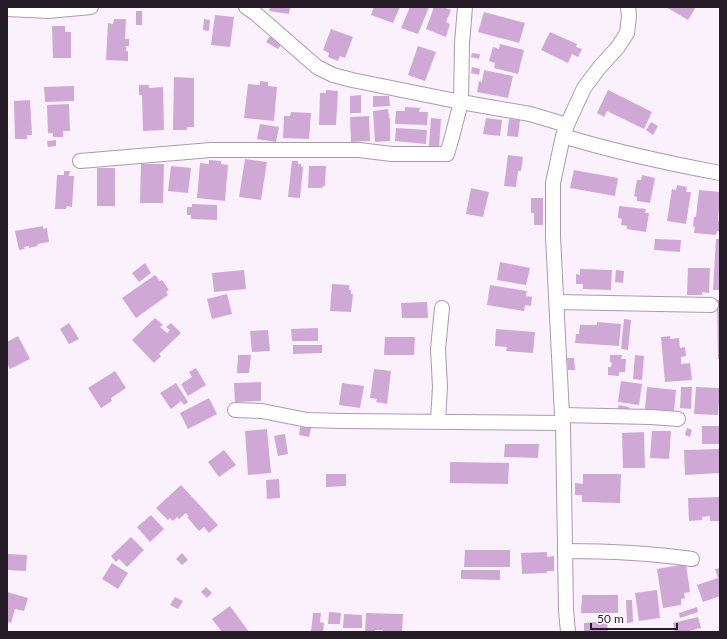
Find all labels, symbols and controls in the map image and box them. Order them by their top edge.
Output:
scale bar [591,605,677,631]
text: 50 m [597,611,624,626]

